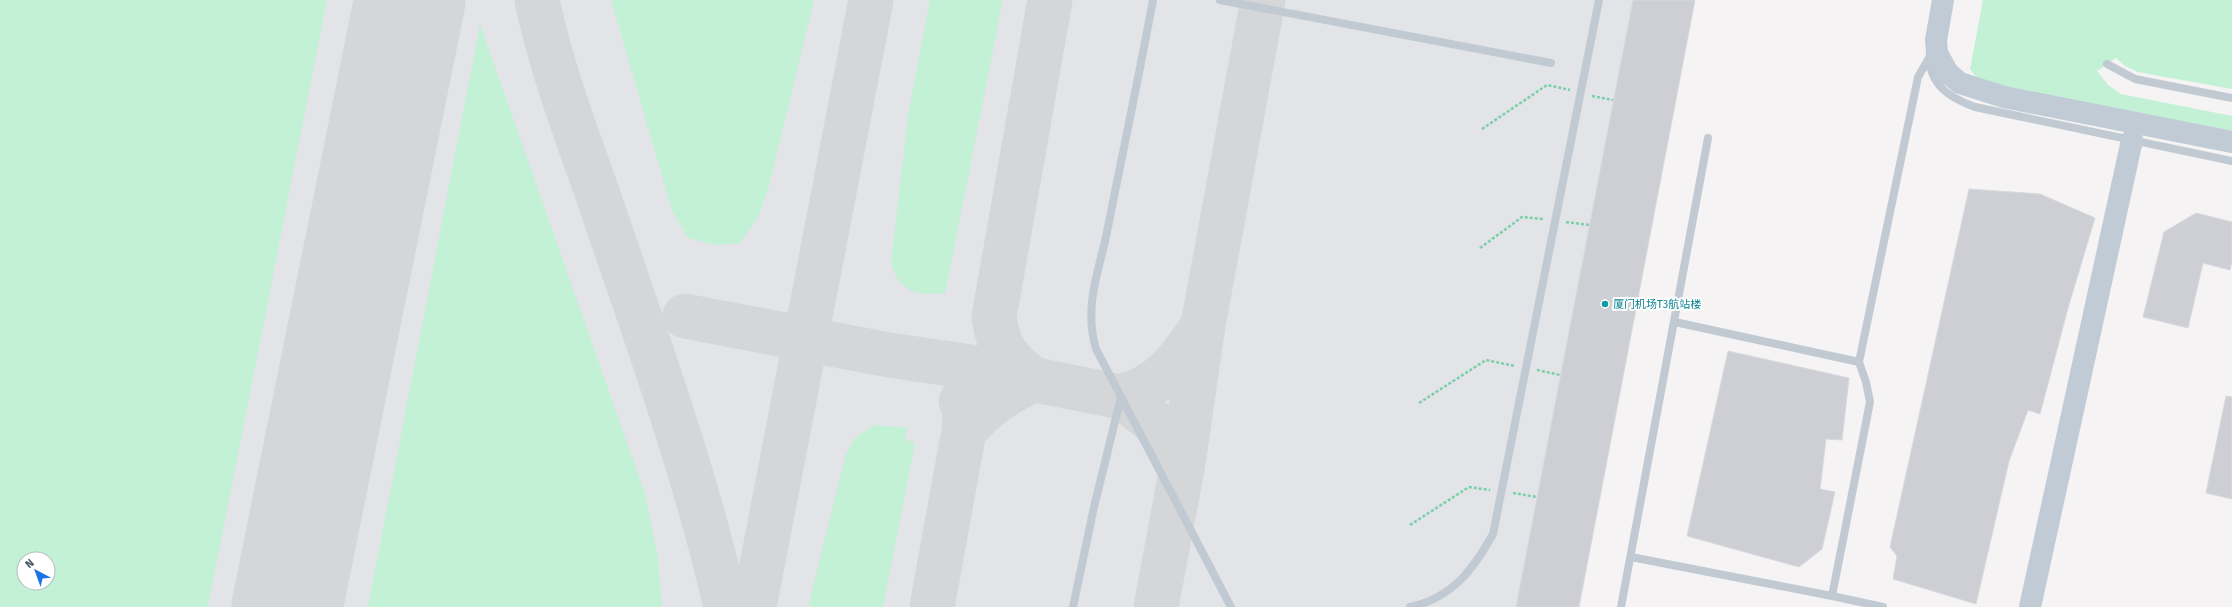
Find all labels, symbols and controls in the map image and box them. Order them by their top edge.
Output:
place label: 厦门机场T3航站楼 [1613,298,1701,311]
marker: 厦门机场T3航站楼 [1600,299,1610,309]
north arrow [16,551,56,591]
text: N [23,557,37,571]

